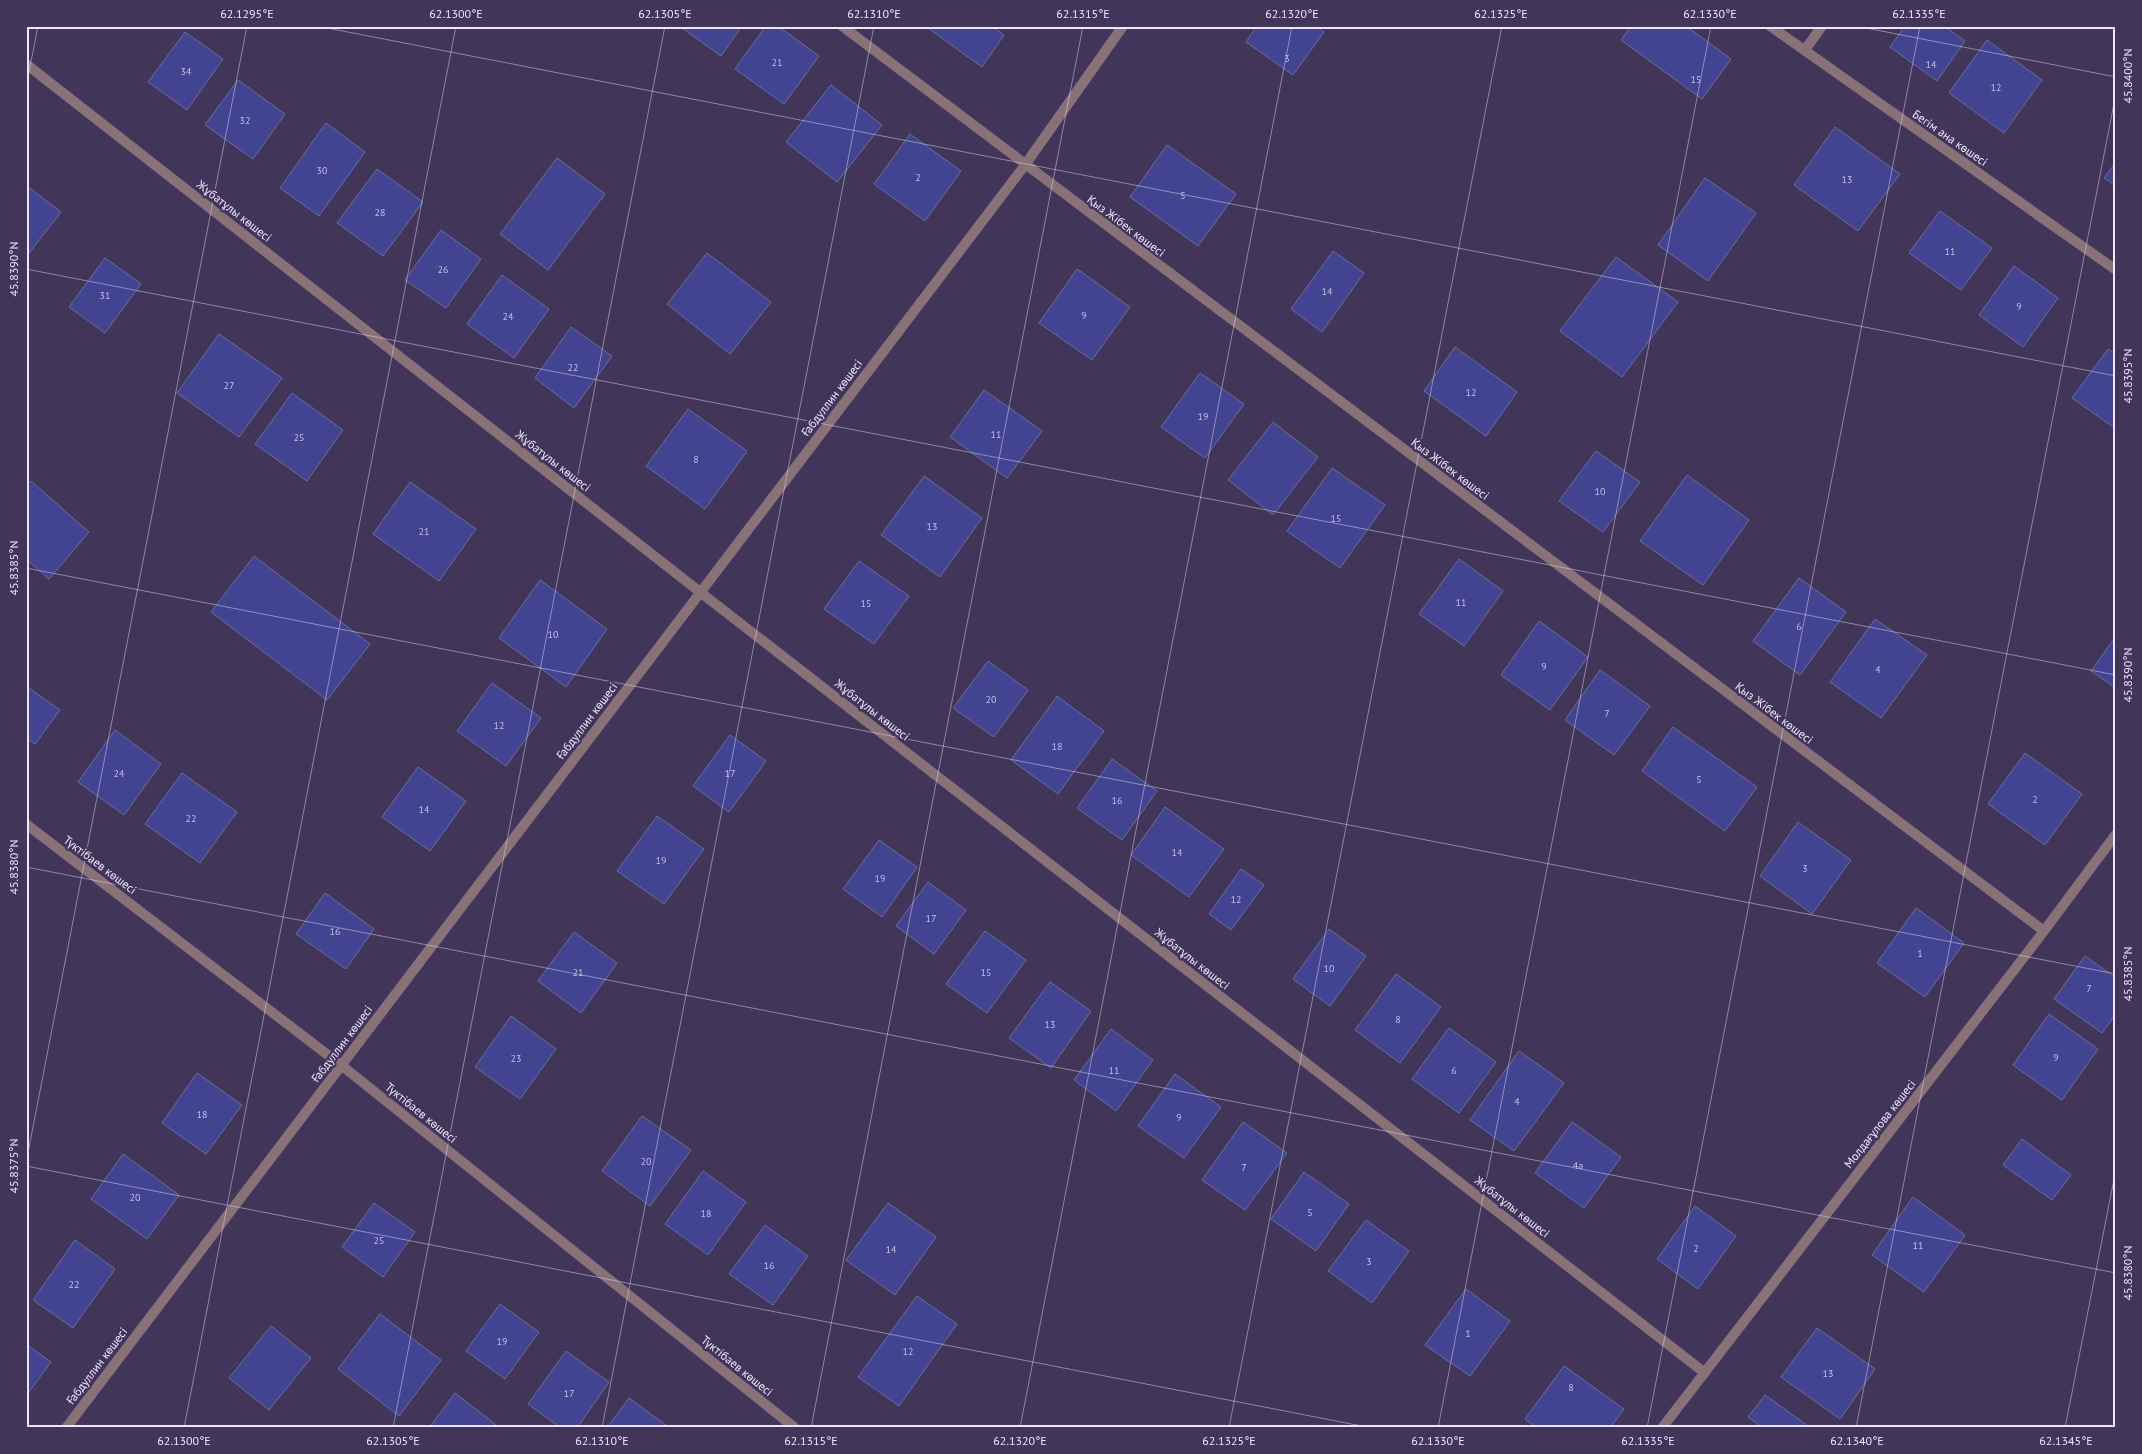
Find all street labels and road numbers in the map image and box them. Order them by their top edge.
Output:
street label: Бегім ана көшесі [1910,106,1991,169]
street label: Жұбатұлы көшесі [193,176,275,245]
street label: Қыз Жібек көшесі [1084,191,1168,260]
street label: Ғабдуллин көшесі [798,356,865,439]
street label: Жұбатұлы көшесі [512,426,594,495]
street label: Қыз Жібек көшесі [1408,434,1492,503]
street label: Жұбатұлы көшесі [831,675,913,744]
street label: Қыз Жібек көшесі [1732,678,1816,747]
street label: Ғабдуллин көшесі [553,679,620,762]
street label: Түктібаев көшесі [61,832,140,897]
street label: Жұбатұлы көшесі [1151,924,1233,993]
street label: Ғабдуллин көшесі [308,1002,375,1085]
street label: Молдағұлова көшесі [1840,1077,1919,1171]
street label: Түктібаев көшесі [382,1079,460,1146]
street label: Жұбатұлы көшесі [1471,1172,1553,1241]
street label: Ғабдуллин көшесі [63,1324,130,1407]
street label: Түктібаев көшесі [698,1332,776,1399]

